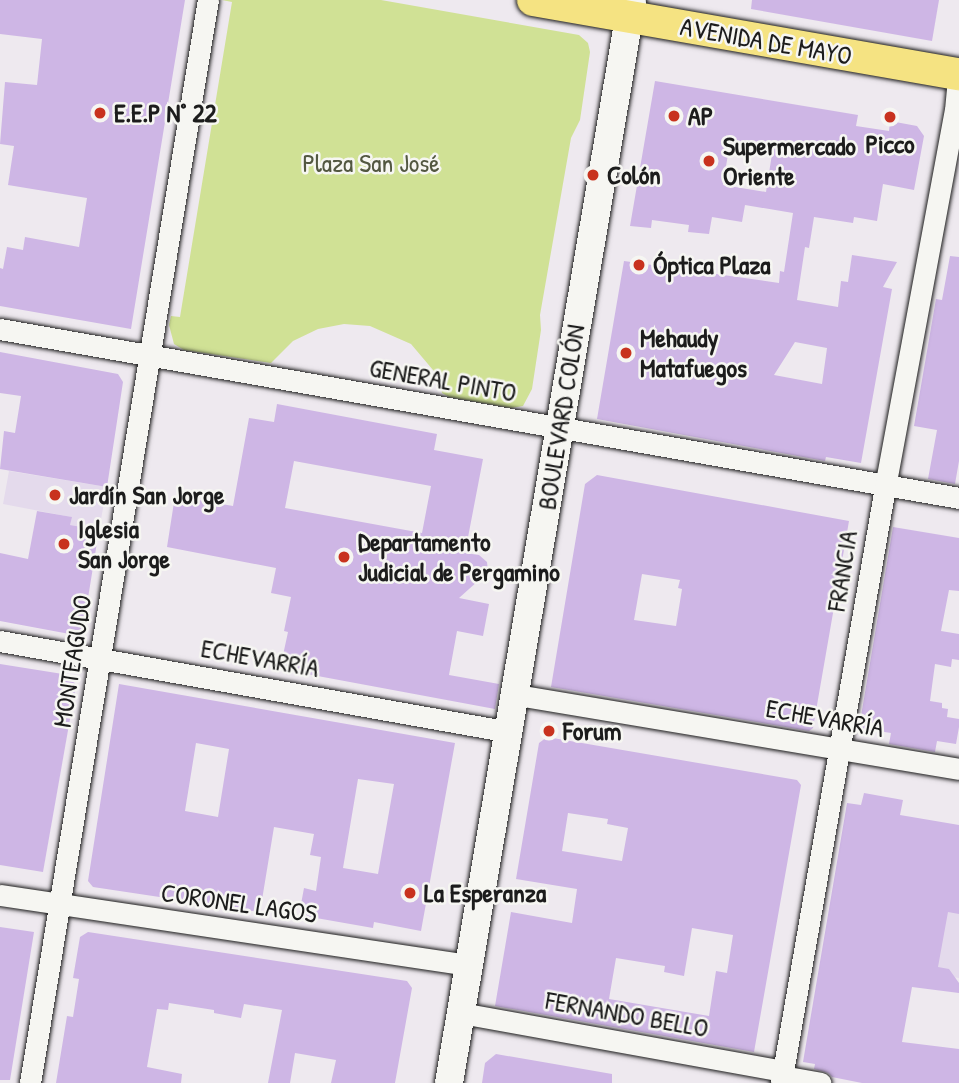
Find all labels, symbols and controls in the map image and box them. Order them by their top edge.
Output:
street label: AVENIDA DE MAYO [678,11,854,71]
place label: E.E.P N° 22 [114,97,217,129]
place label: AP [688,100,713,132]
marker: E.E.P N° 22 [92,105,108,121]
marker: AP [666,108,682,124]
marker: Picco [882,109,898,125]
place label: Picco [866,128,914,160]
place label: Supermercado Oriente [723,130,856,192]
park label: Plaza San José [302,147,440,179]
marker: Supermercado Oriente [701,153,717,169]
place label: Colón [607,159,661,191]
marker: Colón [585,167,601,183]
place label: Óptica Plaza [653,249,771,281]
marker: Óptica Plaza [631,257,647,273]
street label: BOULEVARD COLÓN [531,322,591,512]
place label: Mehaudy Matafuegos [640,322,747,384]
marker: Mehaudy Matafuegos [618,345,634,361]
street label: GENERAL PINTO [367,352,519,408]
place label: Jardín San Jorge [69,479,224,511]
marker: Jardín San Jorge [47,487,63,503]
place label: Iglesia San Jorge [78,513,170,574]
place label: Departamento Judicial de Pergamino [358,526,560,588]
street label: FRANCIA [820,528,864,614]
marker: Iglesia San Jorge [56,536,72,552]
marker: Departamento Judicial de Pergamino [336,549,352,565]
street label: MONTEAGUDO [46,593,98,729]
street label: ECHEVARRÍA [199,632,321,684]
street label: ECHEVARRÍA [764,692,886,744]
place label: Forum [563,715,621,747]
marker: Forum [541,723,557,739]
street label: CORONEL LAGOS [159,877,319,929]
place label: La Esperanza [424,877,546,909]
marker: La Esperanza [402,885,418,901]
street label: FERNANDO BELLO [543,984,711,1044]

